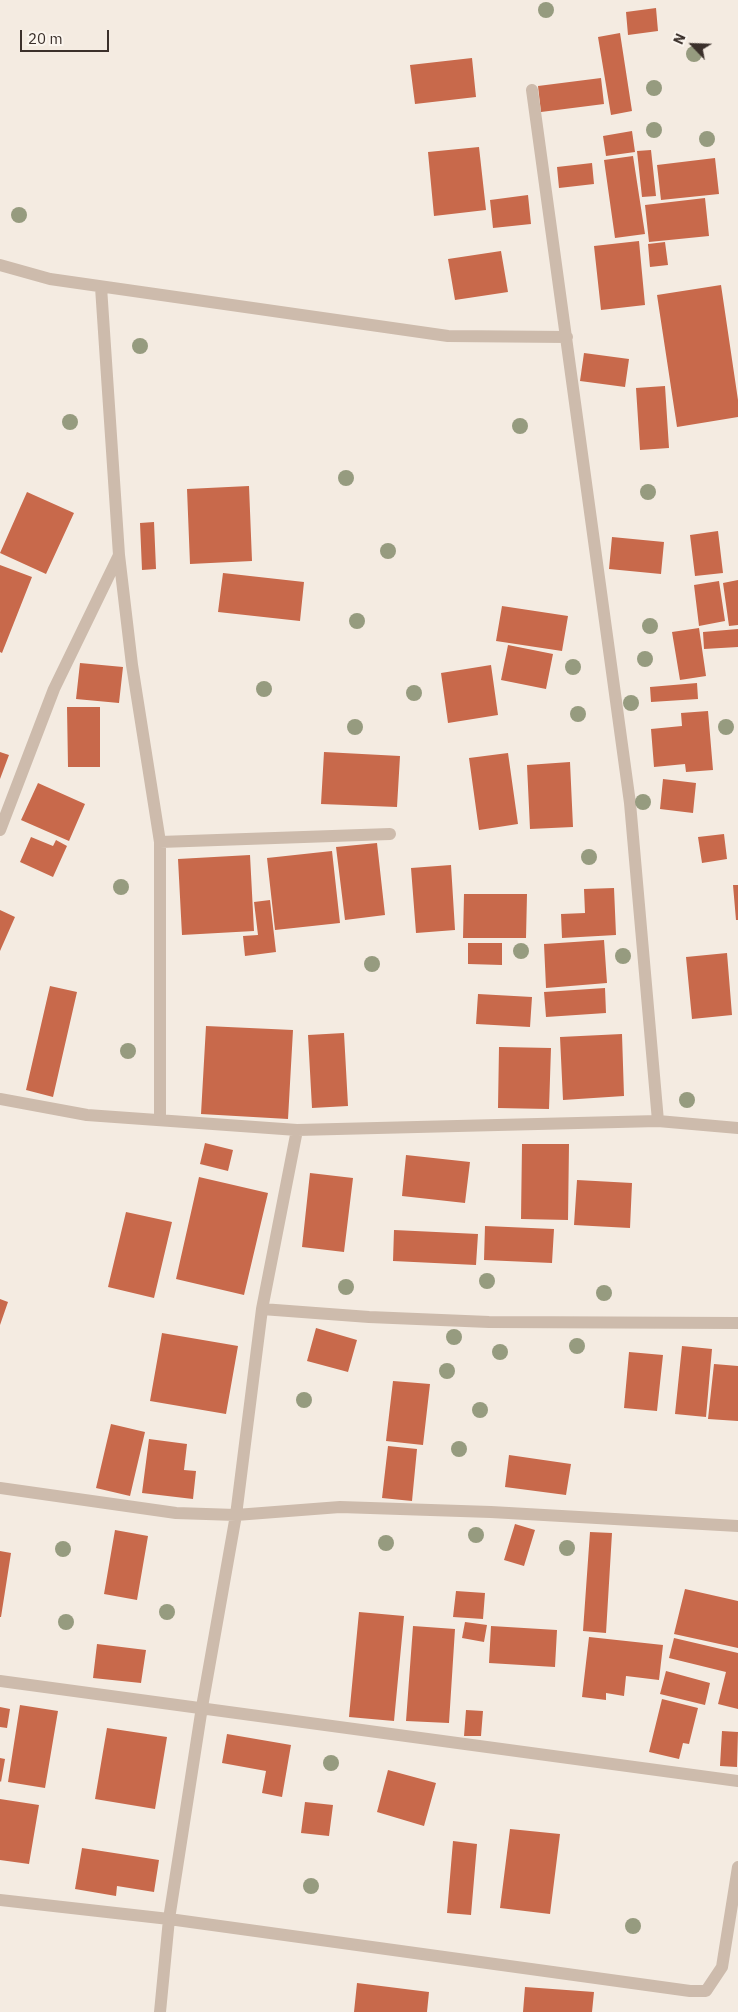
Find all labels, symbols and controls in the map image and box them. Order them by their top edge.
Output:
scale bar [22,20,111,52]
north arrow [668,20,718,70]
text: 20 m [28,29,63,48]
text: N [669,31,690,47]

